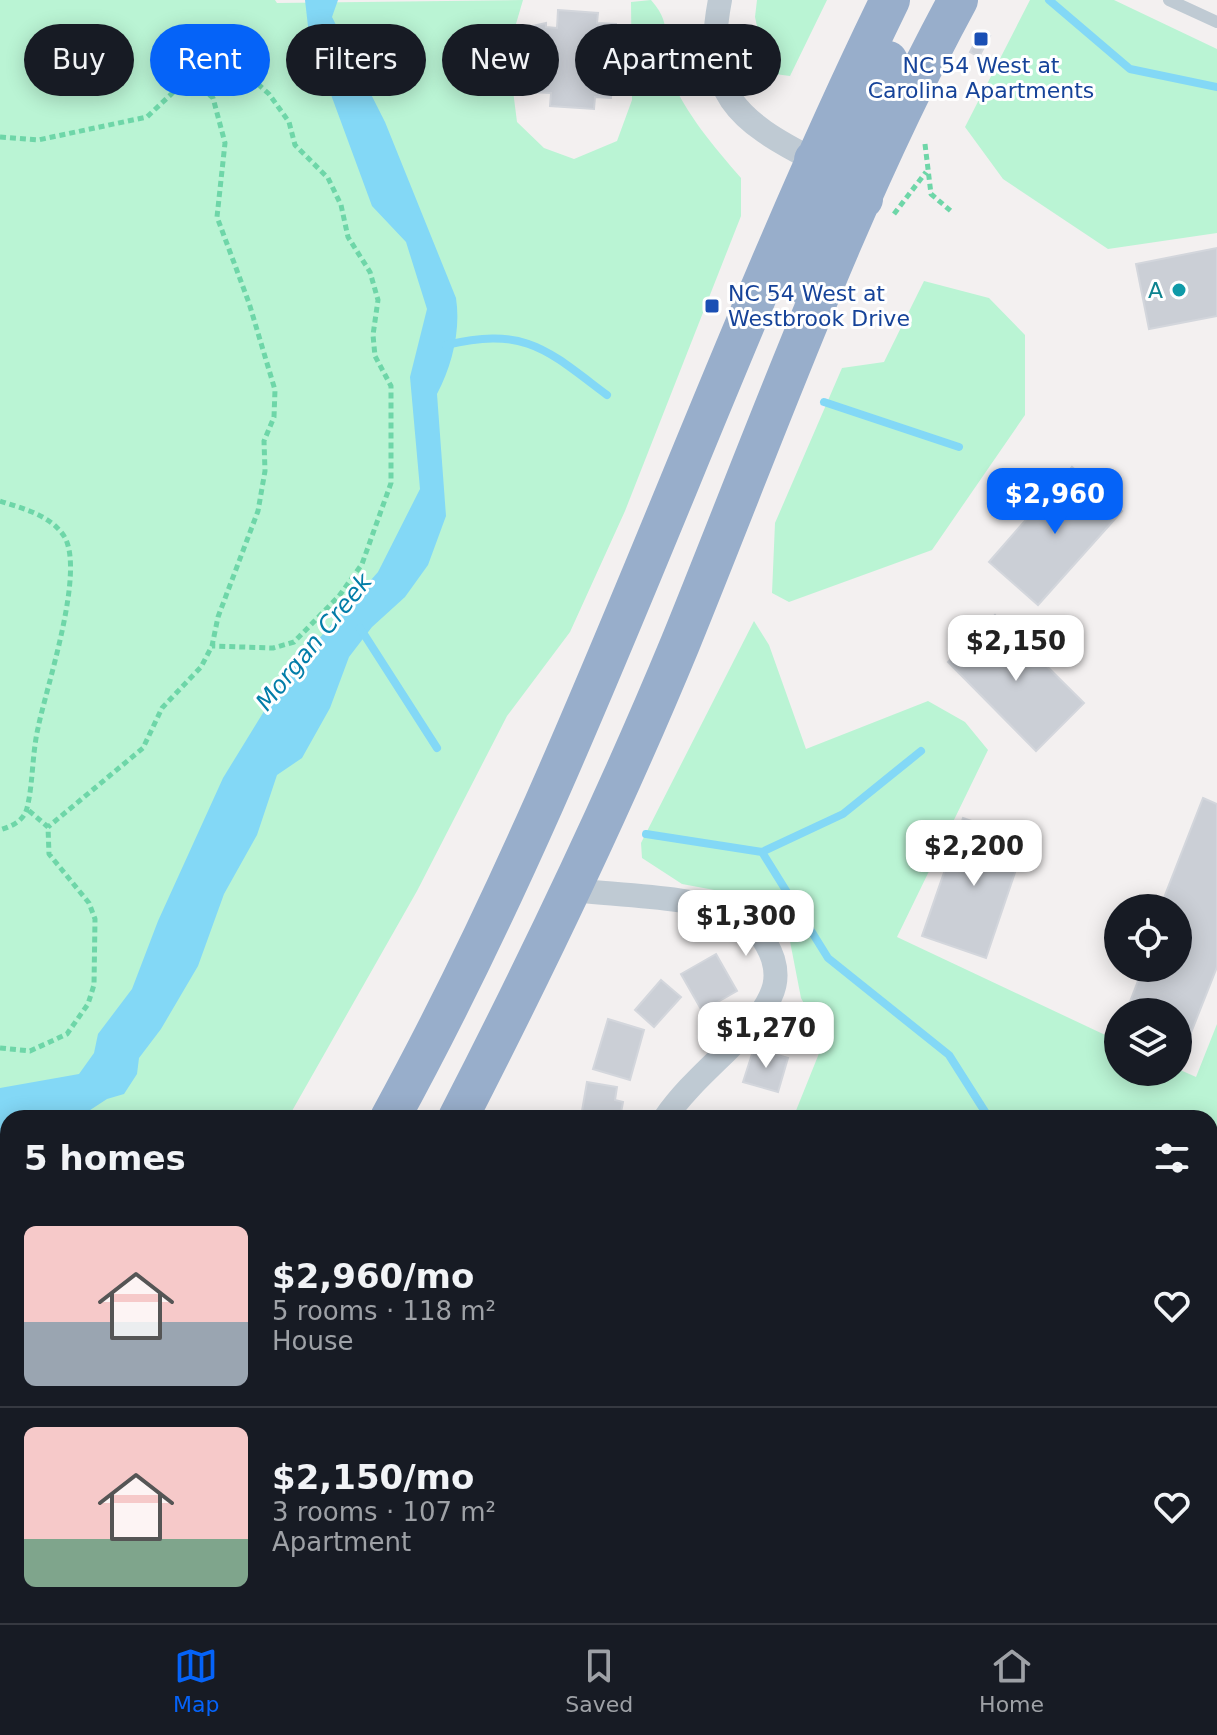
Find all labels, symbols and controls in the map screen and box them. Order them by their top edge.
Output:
chip: Buy [24,24,134,96]
chip: Rent [150,24,270,96]
chip: Filters [286,24,426,96]
chip: New [442,24,559,96]
chip: Apartment [575,24,781,96]
marker: NC 54 West at Carolina Apartments [972,30,990,48]
place label: NC 54 West at Carolina Apartments [868,53,1094,103]
place label: A [1148,278,1163,303]
place label: NC 54 West at Westbrook Drive [728,281,910,331]
marker: A [1170,281,1188,299]
marker: NC 54 West at Westbrook Drive [703,297,721,315]
pin: $2,960 [990,468,1120,536]
text: $2,960 [1005,479,1105,509]
water label: Morgan Creek [250,567,378,716]
pin: $2,150 [951,615,1081,683]
text: $2,150 [966,626,1066,656]
pin: $2,200 [909,820,1039,888]
text: $2,200 [924,831,1024,861]
pin: $1,300 [681,890,811,958]
map controls [1104,894,1192,1086]
button: locate [1104,894,1192,982]
text: $1,300 [696,901,796,931]
button: layers [1104,998,1192,1086]
pin: $1,270 [701,1002,831,1070]
text: $1,270 [716,1013,816,1043]
icon: filters [1150,1136,1194,1180]
text: 5 homes [24,1138,186,1178]
text: $2,960/mo [272,1256,474,1296]
icon: home [88,1258,184,1354]
icon: heart [1150,1284,1194,1328]
text: 5 rooms · 118 m² [272,1296,496,1326]
text: House [272,1326,353,1356]
text: $2,150/mo [272,1457,474,1497]
icon: home [88,1459,184,1555]
icon: heart [1150,1485,1194,1529]
text: 3 rooms · 107 m² [272,1497,496,1527]
text: Apartment [272,1527,411,1557]
tab: Map [173,1644,219,1717]
tab: Saved [565,1644,633,1717]
tab: Home [979,1644,1044,1717]

